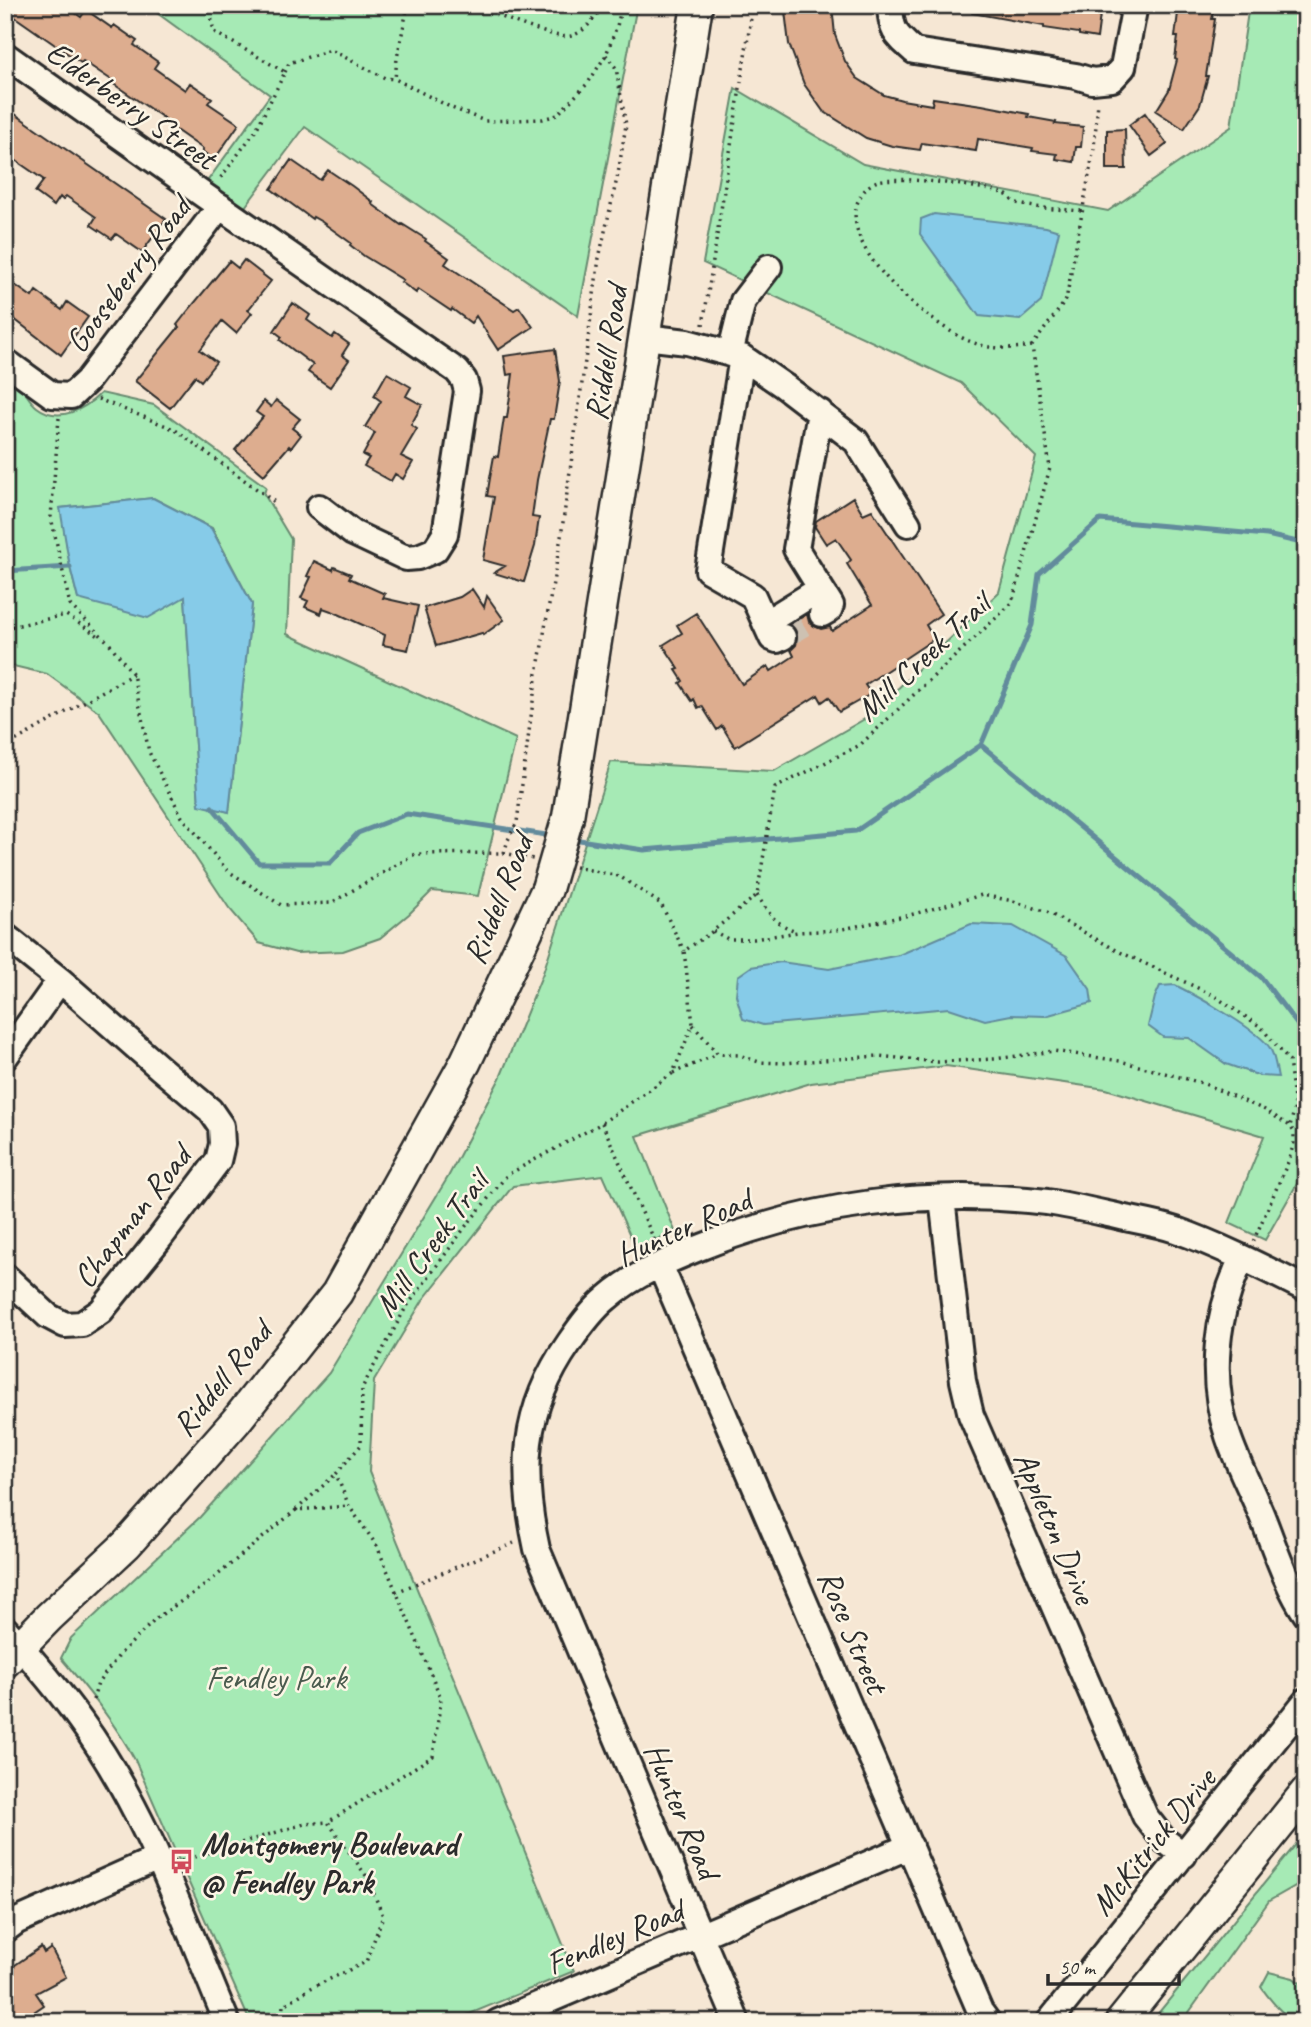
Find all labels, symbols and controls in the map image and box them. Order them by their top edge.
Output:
street label: Elderberry Street [38,31,227,181]
street label: Gooseberry Road [55,184,203,361]
street label: Riddell Road [575,278,638,424]
street label: Mill Creek Trail [846,580,1003,730]
street label: Riddell Road [453,824,545,970]
street label: Chapman Road [63,1133,203,1296]
street label: Mill Creek Trail [364,1158,501,1325]
street label: Hunter Road [609,1176,762,1275]
street label: Riddell Road [163,1309,284,1445]
street label: Appleton Drive [1004,1445,1107,1612]
street label: Rose Street [808,1563,899,1702]
park label: Fendley Park [206,1657,348,1699]
street label: Hunter Road [635,1736,731,1889]
street label: McKitrick Drive [1081,1758,1226,1924]
place label: Montgomery Boulevard @ Fendley Park [201,1823,463,1903]
bus stop icon: Montgomery Boulevard @ Fendley Park [167,1848,195,1876]
street label: Fendley Road [539,1887,694,1985]
scale bar [1048,1943,1180,1987]
text: 50 m [1059,1954,1097,1980]

